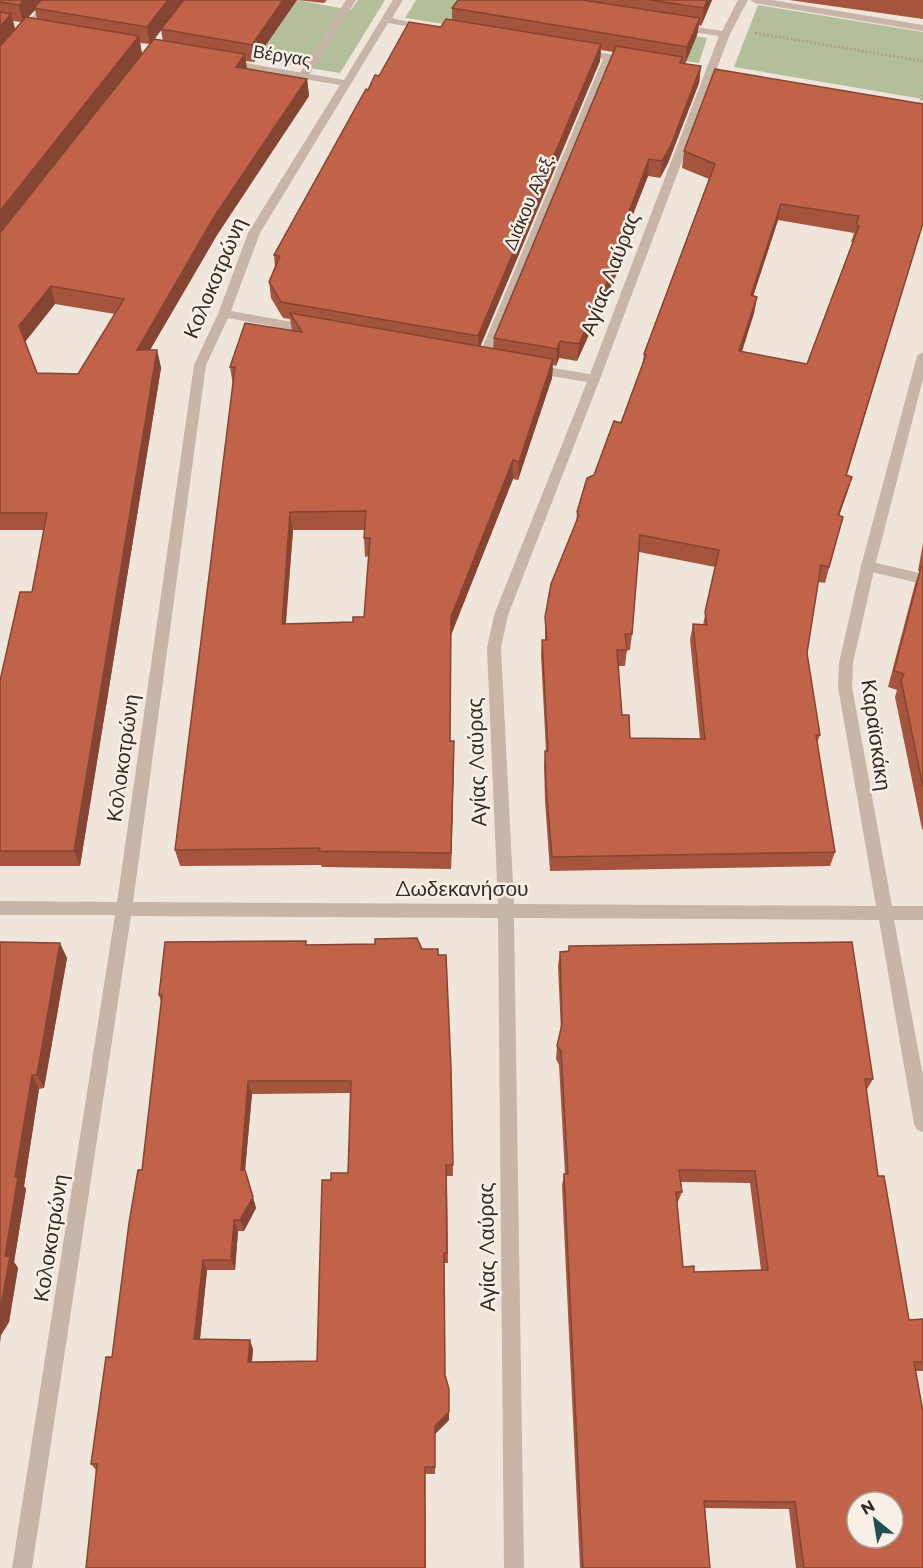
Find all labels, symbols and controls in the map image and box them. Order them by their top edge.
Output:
street label: Βέργας [251,41,313,71]
street label: Διάκου Αλεξ. [499,151,559,253]
street label: Αγίας Λαύρας [575,209,644,339]
street label: Κολοκοτρώνη [178,214,251,342]
street label: Καραϊσκάκη [856,678,897,792]
street label: Κολοκοτρώνη [101,692,144,824]
street label: Αγίας Λαύρας [462,697,491,827]
street label: Δωδεκανήσου [395,876,529,901]
street label: Κολοκοτρώνη [28,1172,73,1304]
street label: Αγίας Λαύρας [473,1182,500,1312]
north arrow [845,1490,905,1550]
text: N [857,1496,878,1519]

